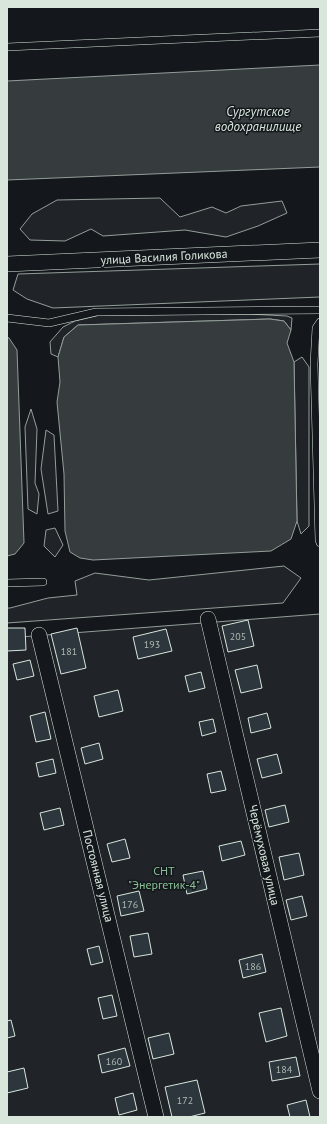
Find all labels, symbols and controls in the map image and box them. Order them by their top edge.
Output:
water label: Сургутское водохранилище [215,103,301,135]
street label: улица Василия Голикова [100,246,228,267]
house number: 205 [230,630,246,643]
house number: 193 [144,638,160,651]
house number: 181 [61,645,77,658]
street label: Черёмуховая улица [246,803,283,907]
street label: Постоянная улица [80,828,117,924]
park label: СНТ "Энергетик-4" [128,863,200,892]
house number: 176 [122,898,138,911]
house number: 186 [245,960,261,973]
house number: 160 [106,1055,123,1068]
house number: 184 [276,1063,293,1076]
house number: 172 [177,1094,193,1107]

